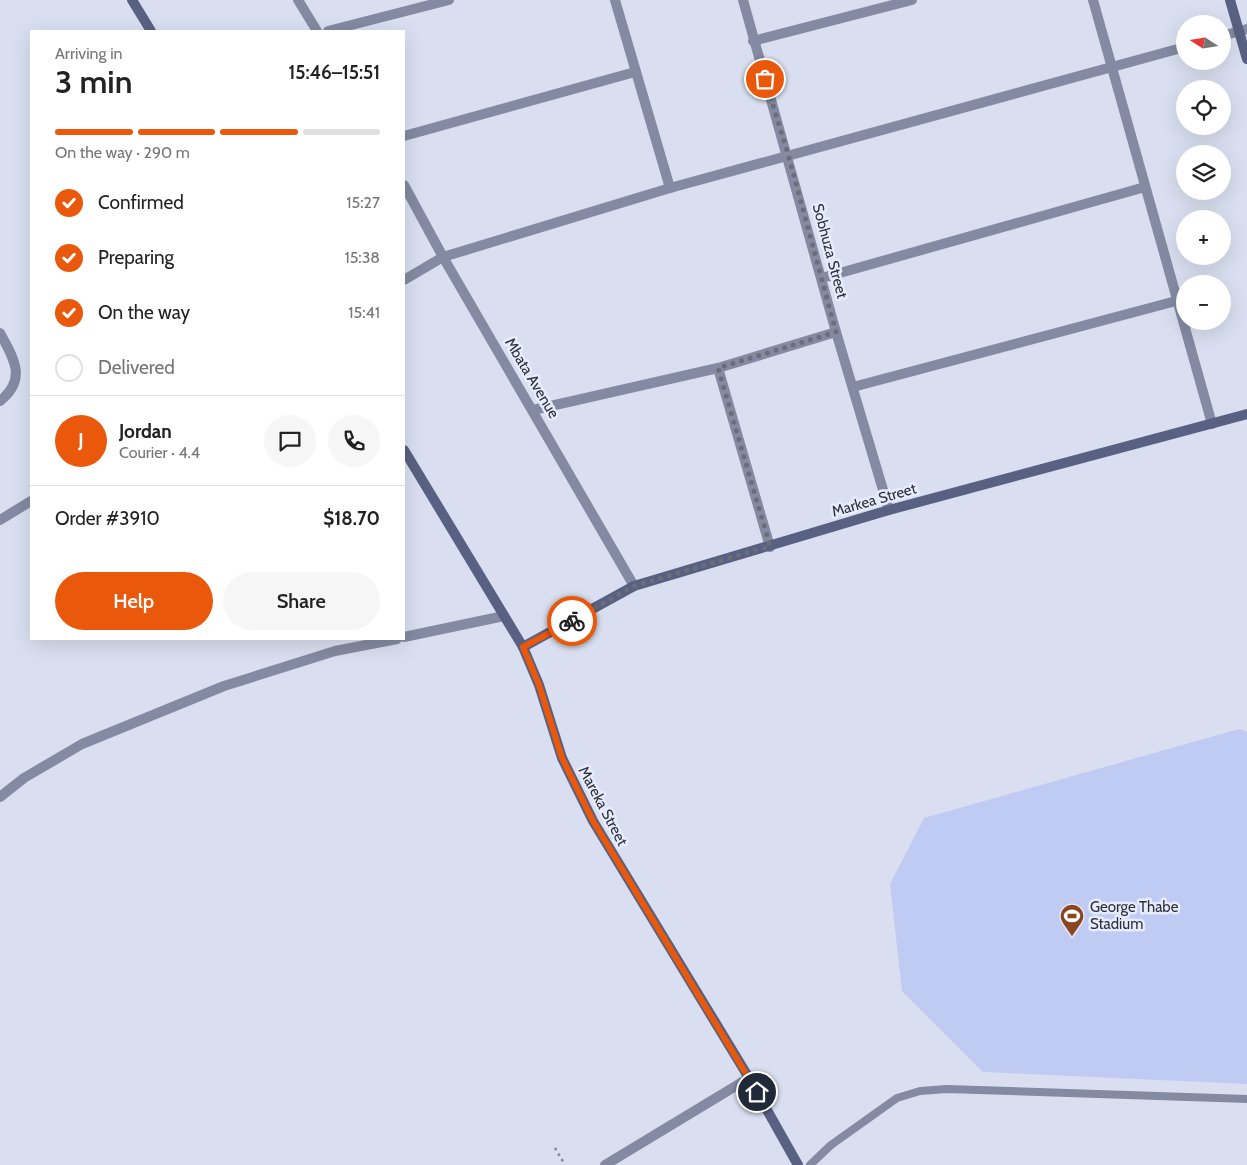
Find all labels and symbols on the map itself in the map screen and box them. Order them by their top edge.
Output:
north arrow [1176,15,1231,70]
pin [744,58,786,100]
street label: Sobhuza Street [809,202,851,300]
street label: Mbata Avenue [501,335,563,422]
street label: Markea Street [830,479,918,521]
courier [547,596,597,646]
street label: Mareka Street [575,763,631,849]
place label: George Thabe Stadium [1090,898,1179,933]
sports icon: George Thabe Stadium [1059,903,1085,937]
pin [736,1071,778,1113]

